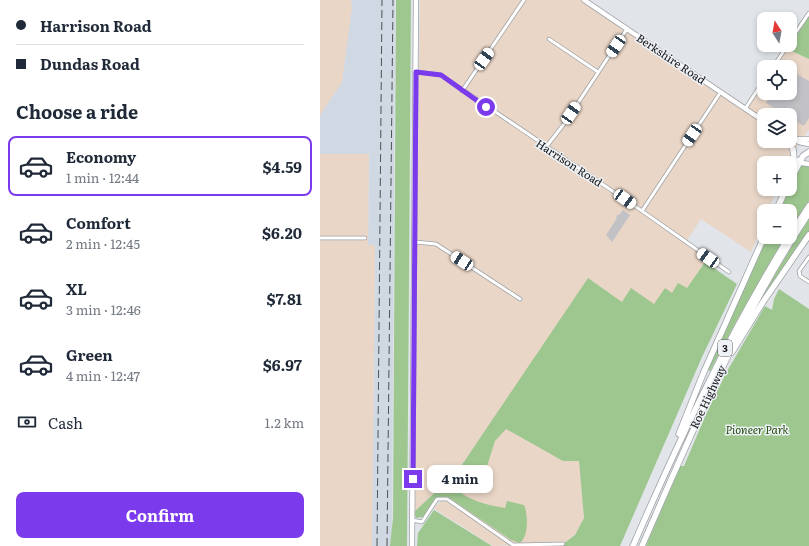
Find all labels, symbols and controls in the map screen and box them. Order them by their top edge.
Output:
north arrow [757,12,797,52]
map controls [757,12,797,244]
text: Harrison Road [40,14,152,37]
street label: Berkshire Road [634,29,709,87]
car [604,33,628,59]
car [472,46,496,72]
text: Dundas Road [40,52,140,75]
button: locate [757,60,797,100]
text: Choose a ride [16,98,138,125]
route start [477,98,495,116]
car [559,100,583,126]
button: layers [757,108,797,148]
car [680,122,704,148]
street label: Harrison Road [533,135,606,190]
text: Economy [66,145,136,168]
icon: car [18,148,54,184]
text: $4.59 [262,155,302,178]
button: + [757,156,797,196]
text: 1 min · 12:44 [66,168,139,187]
car [612,187,638,211]
button: − [757,204,797,244]
text: Comfort [66,211,131,234]
icon: car [18,214,54,250]
text: $6.20 [262,221,302,244]
text: 2 min · 12:45 [66,234,140,253]
car [695,246,721,270]
car [449,249,475,273]
text: XL [66,277,87,300]
icon: car [18,280,54,316]
text: $7.81 [266,287,302,310]
text: 3 min · 12:46 [66,300,141,319]
road number: 3 [718,340,732,356]
text: Green [66,343,113,366]
icon: car [18,346,54,382]
text: $6.97 [263,353,302,376]
street label: Roe Highway [685,361,729,431]
text: 4 min · 12:47 [66,366,140,385]
icon: cash [16,411,38,433]
text: Cash [48,411,83,434]
text: 1.2 km [265,413,304,432]
park label: Pioneer Park [725,421,789,437]
callout: 4 min [427,465,493,493]
text: 4 min [441,469,479,488]
route end [404,470,422,488]
button: Confirm [16,492,304,538]

